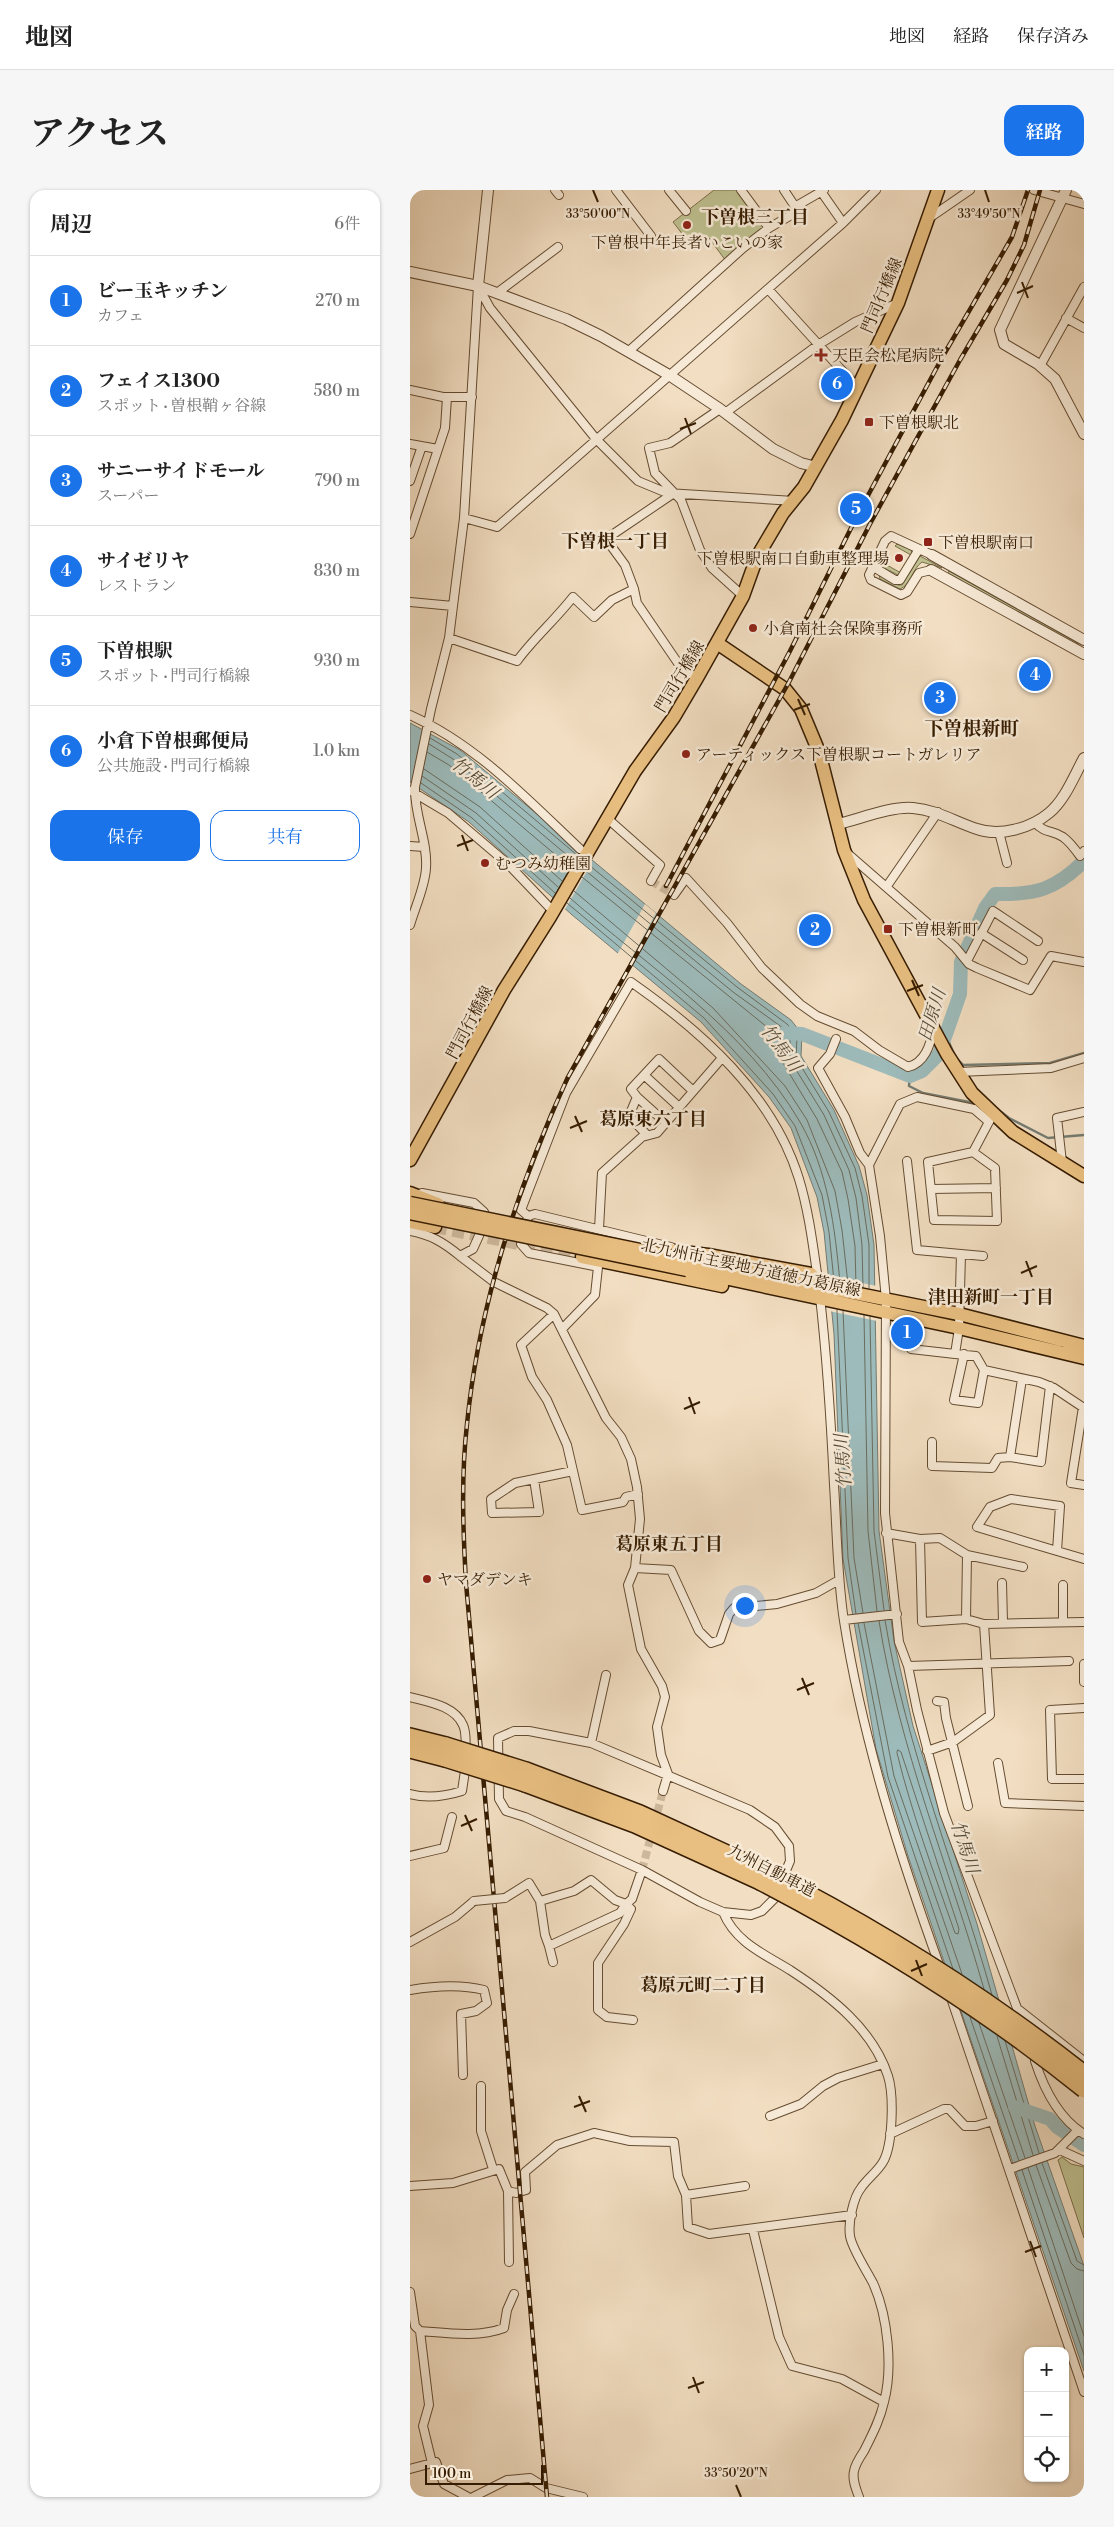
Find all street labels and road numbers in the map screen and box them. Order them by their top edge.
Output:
street label: 門司行橋線 [857,255,907,336]
street label: 門司行橋線 [651,637,709,716]
street label: 門司行橋線 [442,982,497,1062]
street label: 北九州市主要地方道徳力葛原線 [639,1235,862,1301]
street label: 九州自動車道 [724,1840,819,1902]

